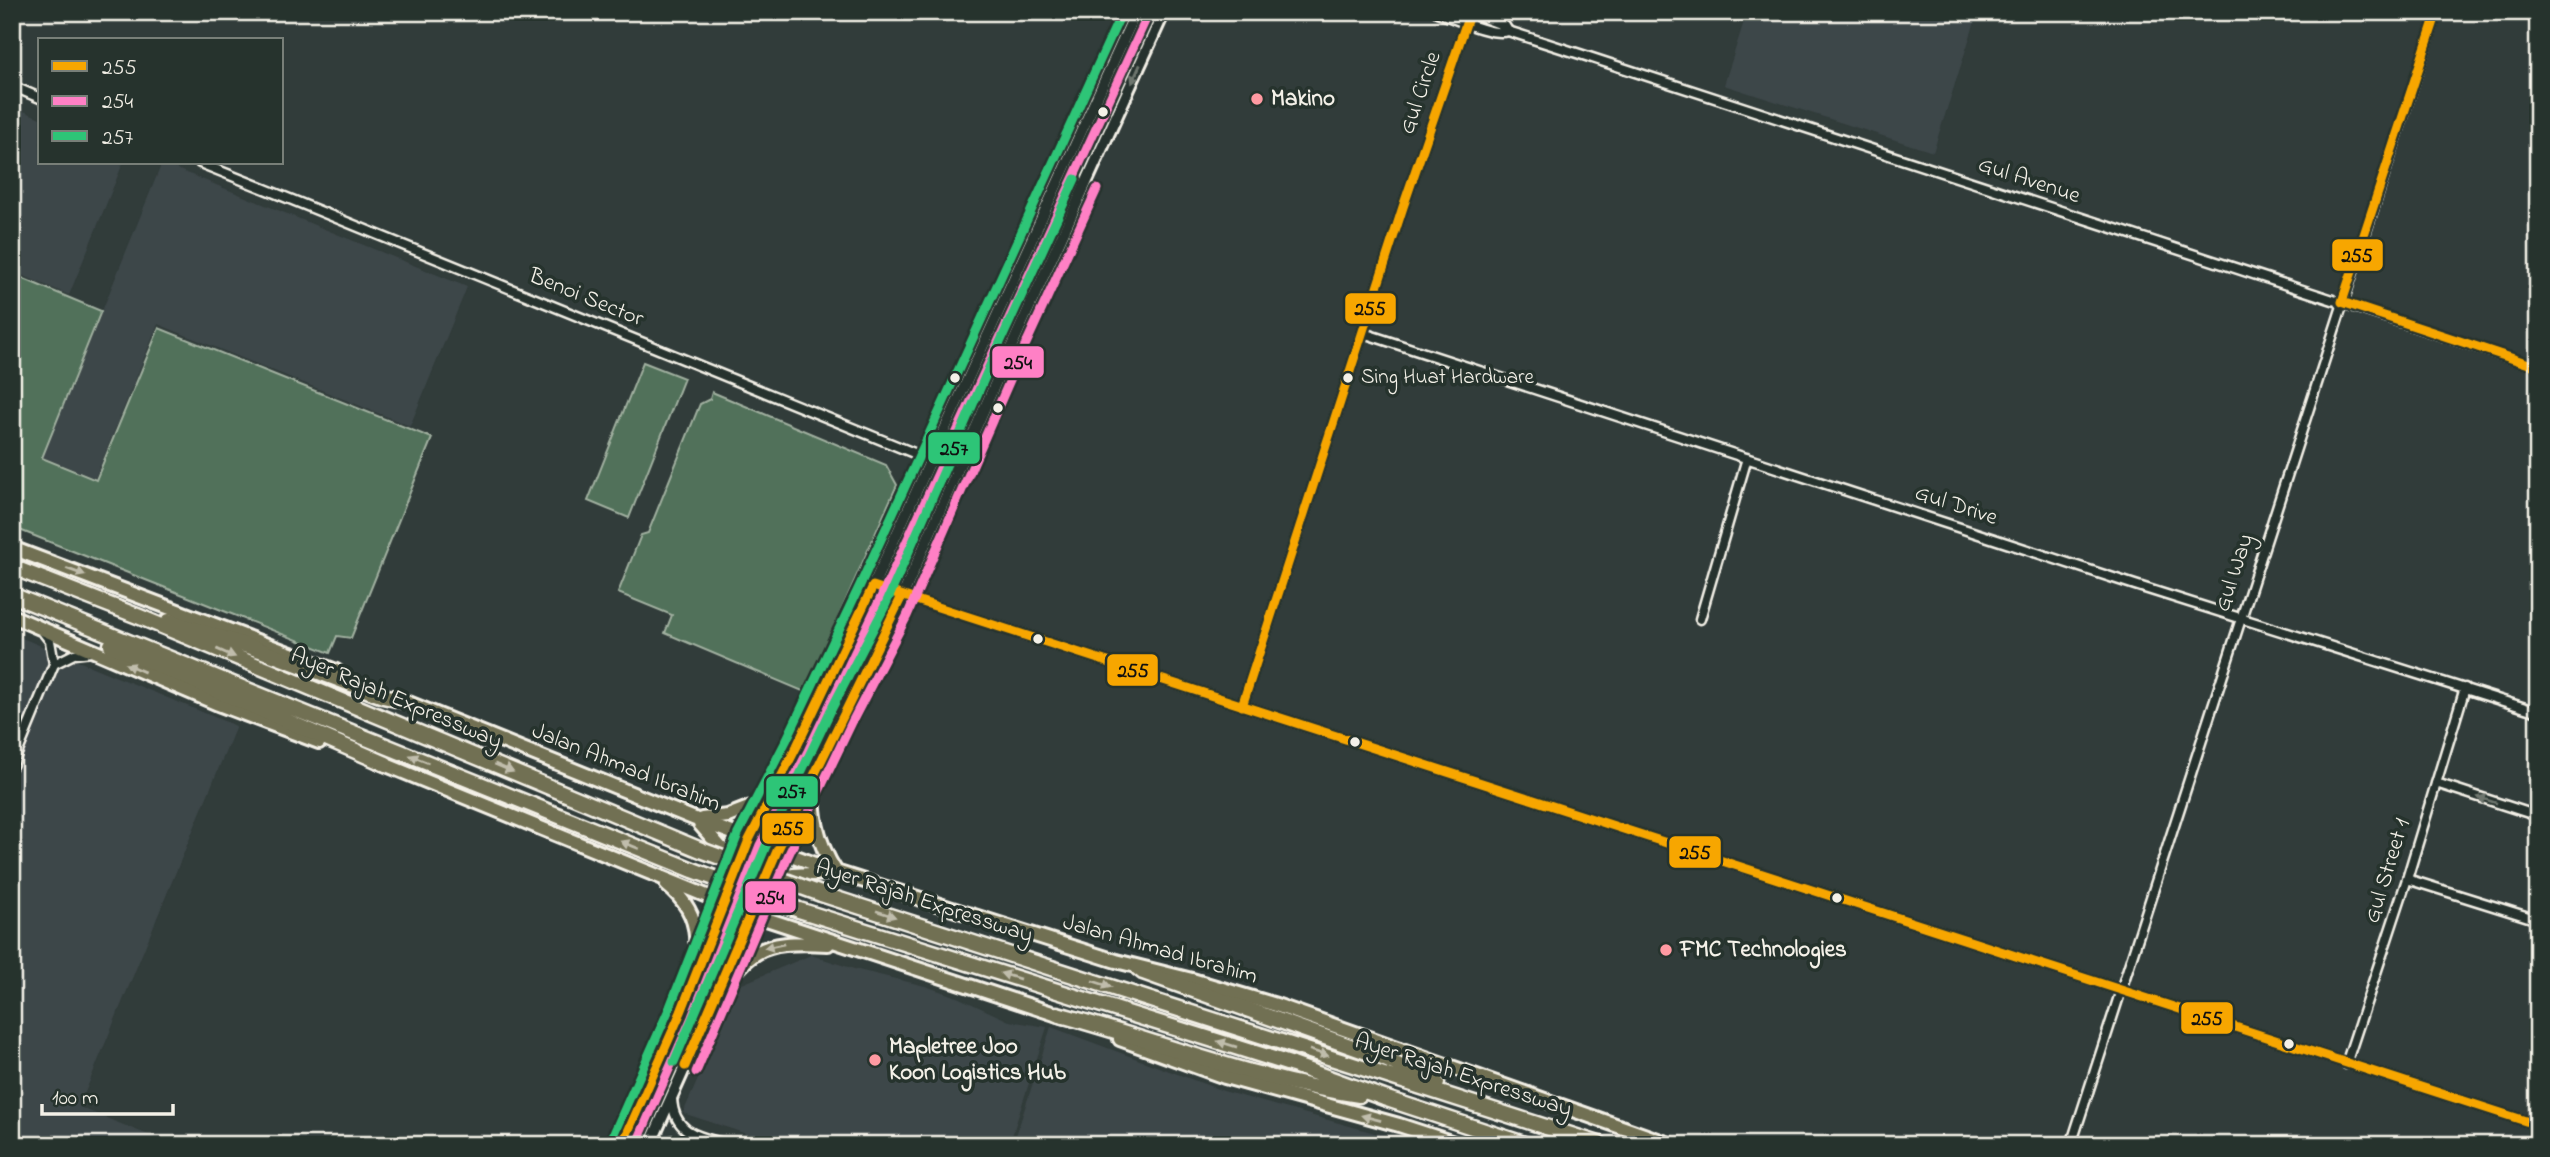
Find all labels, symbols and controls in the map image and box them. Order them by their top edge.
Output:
legend [38,38,284,164]
street label: Gul Circle [1391,47,1451,139]
text: 255 [102,54,136,84]
one-way arrow [1130,64,1141,85]
place label: Makino [1271,83,1335,116]
text: 254 [102,88,133,118]
marker: Makino [1249,91,1265,107]
unlabelled marker [1096,105,1110,119]
text: 257 [102,124,133,154]
street label: Gul Avenue [1974,149,2085,213]
line badge: 255 [2331,238,2384,272]
text: 255 [2340,244,2373,271]
street label: Benoi Sector [523,260,649,336]
line badge: 255 [1344,292,1397,325]
text: 255 [1353,297,1386,324]
line badge: 254 [991,345,1045,379]
text: 254 [1003,351,1032,378]
place label: Sing Huat Hardware [1361,363,1535,395]
unlabelled marker [948,371,962,385]
marker: Sing Huat Hardware [1341,371,1355,385]
unlabelled marker [991,401,1005,415]
line badge: 257 [927,431,981,465]
text: 257 [939,437,968,464]
street label: Gul Drive [1910,477,2002,535]
street label: Gul Way [2207,530,2265,617]
one-way arrow [66,566,87,577]
unlabelled marker [1031,632,1045,646]
street label: Ayer Rajah Expressway [284,639,507,760]
one-way arrow [216,647,236,659]
line badge: 255 [1106,653,1159,687]
text: 255 [1116,659,1149,686]
one-way arrow [124,662,145,673]
street label: Jalan Ahmad Ibrahim [527,715,725,821]
unlabelled marker [1348,735,1362,749]
one-way arrow [408,754,429,765]
one-way arrow [494,763,515,774]
line badge: 257 [765,775,819,808]
text: 257 [777,780,806,807]
one-way arrow [2476,794,2497,805]
line badge: 255 [761,812,815,845]
street label: Gul Street 1 [2356,814,2420,928]
text: 255 [771,817,804,844]
line badge: 255 [1668,835,1722,869]
one-way arrow [619,839,640,850]
text: 255 [1678,841,1711,868]
street label: Ayer Rajah Expressway [810,851,1037,955]
line badge: 254 [744,880,797,914]
text: 254 [755,886,784,913]
unlabelled marker [1830,891,1844,905]
street label: Jalan Ahmad Ibrahim [1059,906,1261,994]
one-way arrow [875,910,896,920]
place label: FMC Technologies [1679,934,1847,969]
one-way arrow [763,940,785,951]
marker: FMC Technologies [1658,942,1674,958]
one-way arrow [999,970,1020,981]
one-way arrow [1092,979,1113,990]
line badge: 255 [2180,1001,2234,1035]
text: 255 [2190,1007,2223,1034]
street label: Ayer Rajah Expressway [1349,1025,1576,1129]
place label: Mapletree Joo Koon Logistics Hub [889,1031,1067,1092]
unlabelled marker [2282,1037,2296,1051]
one-way arrow [1216,1039,1237,1049]
one-way arrow [1309,1048,1330,1059]
marker: Mapletree Joo Koon Logistics Hub [867,1052,883,1068]
scale bar [42,1073,173,1117]
text: 100 m [52,1084,98,1114]
one-way arrow [1361,1112,1382,1122]

